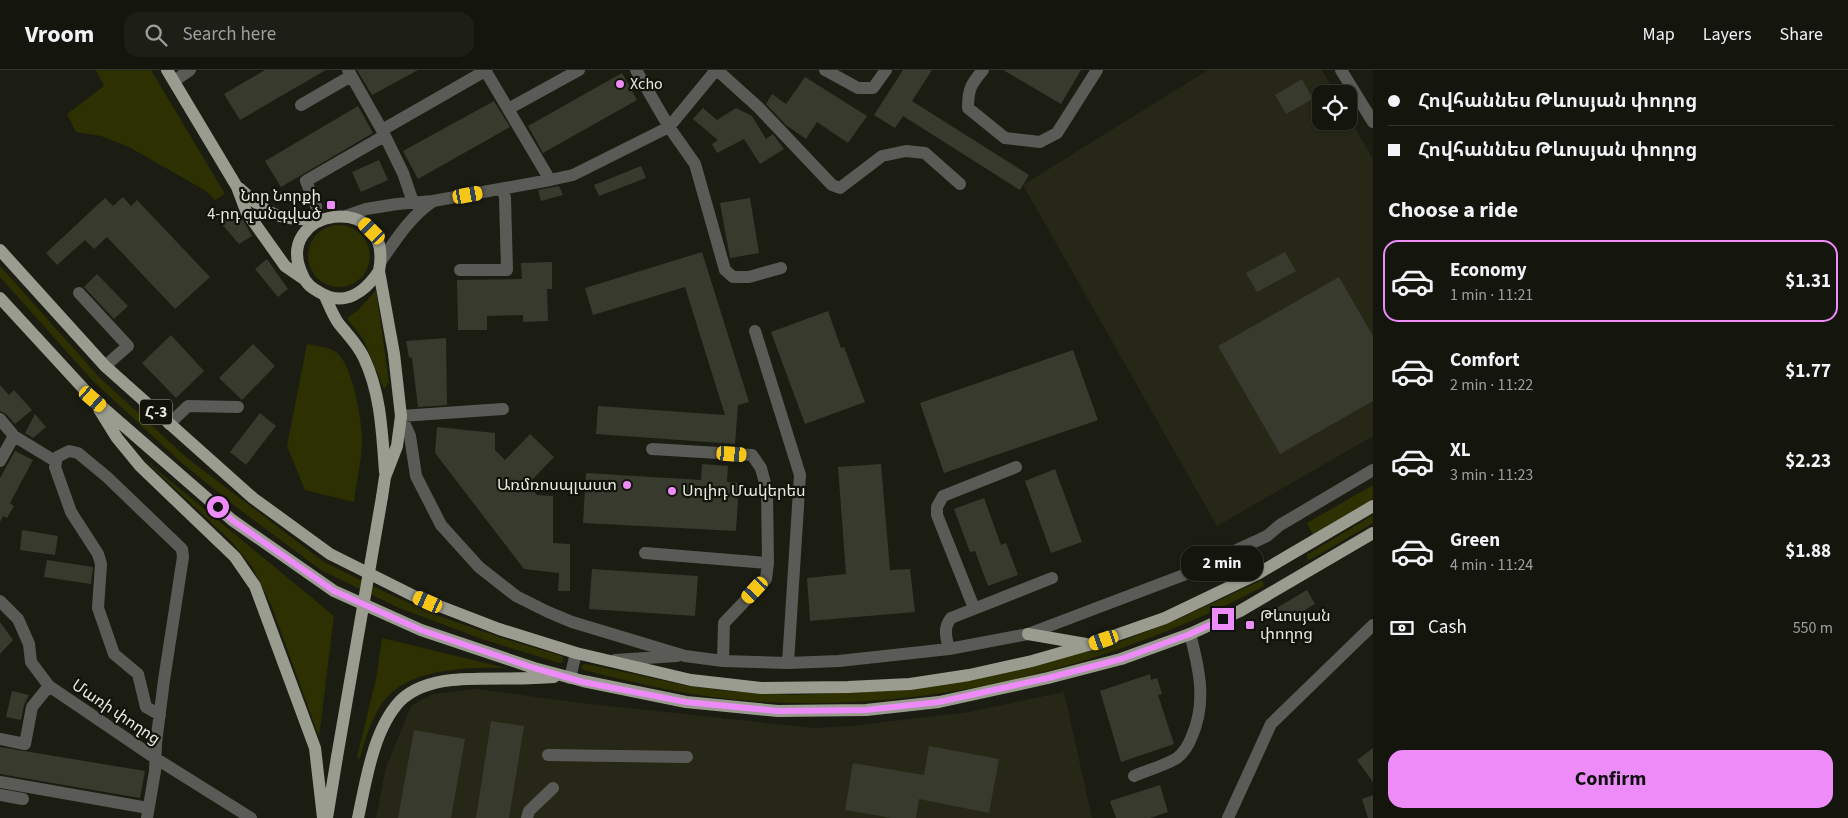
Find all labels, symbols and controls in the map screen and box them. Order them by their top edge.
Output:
search box [124,12,474,57]
text: Vroom [25,17,94,52]
icon: search [142,21,170,49]
text: Search here [182,21,276,48]
text: Map [1643,22,1675,47]
text: Layers [1703,22,1752,47]
text: Share [1780,22,1823,47]
place label: Xcho [630,73,663,95]
marker: Xcho [614,78,626,90]
map controls [1312,85,1357,130]
button: locate [1312,85,1357,130]
text: Հովհաննես Թևոսյան փողոց [1418,88,1697,115]
text: Հովհաննես Թևոսյան փողոց [1418,137,1697,164]
place label: Նոր Նորքի 4-րդ զանգված [207,185,322,225]
car [451,185,484,205]
text: Choose a ride [1388,194,1518,226]
marker: Նոր Նորքի 4-րդ զանգված [325,199,337,211]
car [356,215,387,247]
text: Economy [1450,257,1527,284]
icon: car [1390,259,1435,304]
text: $1.31 [1785,268,1831,295]
text: 1 min · 11:21 [1450,284,1533,306]
text: Comfort [1450,347,1520,374]
icon: car [1390,349,1435,394]
text: $1.77 [1785,358,1831,385]
text: 2 min · 11:22 [1450,374,1533,396]
car [76,383,109,415]
road number: Հ-3 [140,400,172,424]
text: XL [1450,437,1471,464]
icon: car [1390,439,1435,484]
car [716,445,747,463]
text: $2.23 [1785,448,1831,475]
text: 3 min · 11:23 [1450,464,1533,486]
place label: Առմռոսպլաստ [497,474,617,496]
marker: Առմռոսպլաստ [621,479,633,491]
place label: Սոլիդ Մակերես [682,480,806,502]
marker: Սոլիդ Մակերես [666,485,678,497]
route start [207,496,229,518]
text: Green [1450,527,1500,554]
icon: car [1390,529,1435,574]
text: $1.88 [1785,538,1831,565]
callout: 2 min [1182,546,1264,582]
text: 2 min [1203,552,1241,574]
text: 4 min · 11:24 [1450,554,1533,576]
car [739,574,770,606]
car [411,589,444,615]
place label: Թևոսյան փողոց [1260,605,1331,645]
route end [1212,608,1234,630]
icon: cash [1388,614,1416,642]
text: Cash [1428,614,1467,641]
text: 550 m [1793,617,1833,639]
marker: Թևոսյան փողոց [1244,619,1256,631]
car [1087,628,1120,652]
street label: Մառի փողոց [67,674,165,750]
button: Confirm [1388,750,1833,808]

